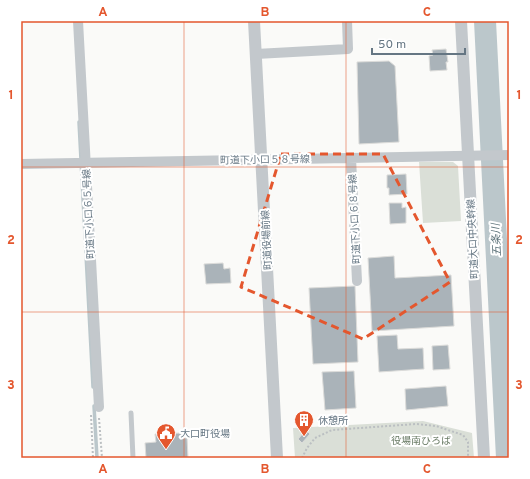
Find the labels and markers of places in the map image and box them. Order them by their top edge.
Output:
building icon: 休憩所 [293,409,315,437]
place label: 休憩所 [318,415,348,428]
public building icon: 大口町役場 [155,422,177,450]
place label: 大口町役場 [180,428,230,441]

